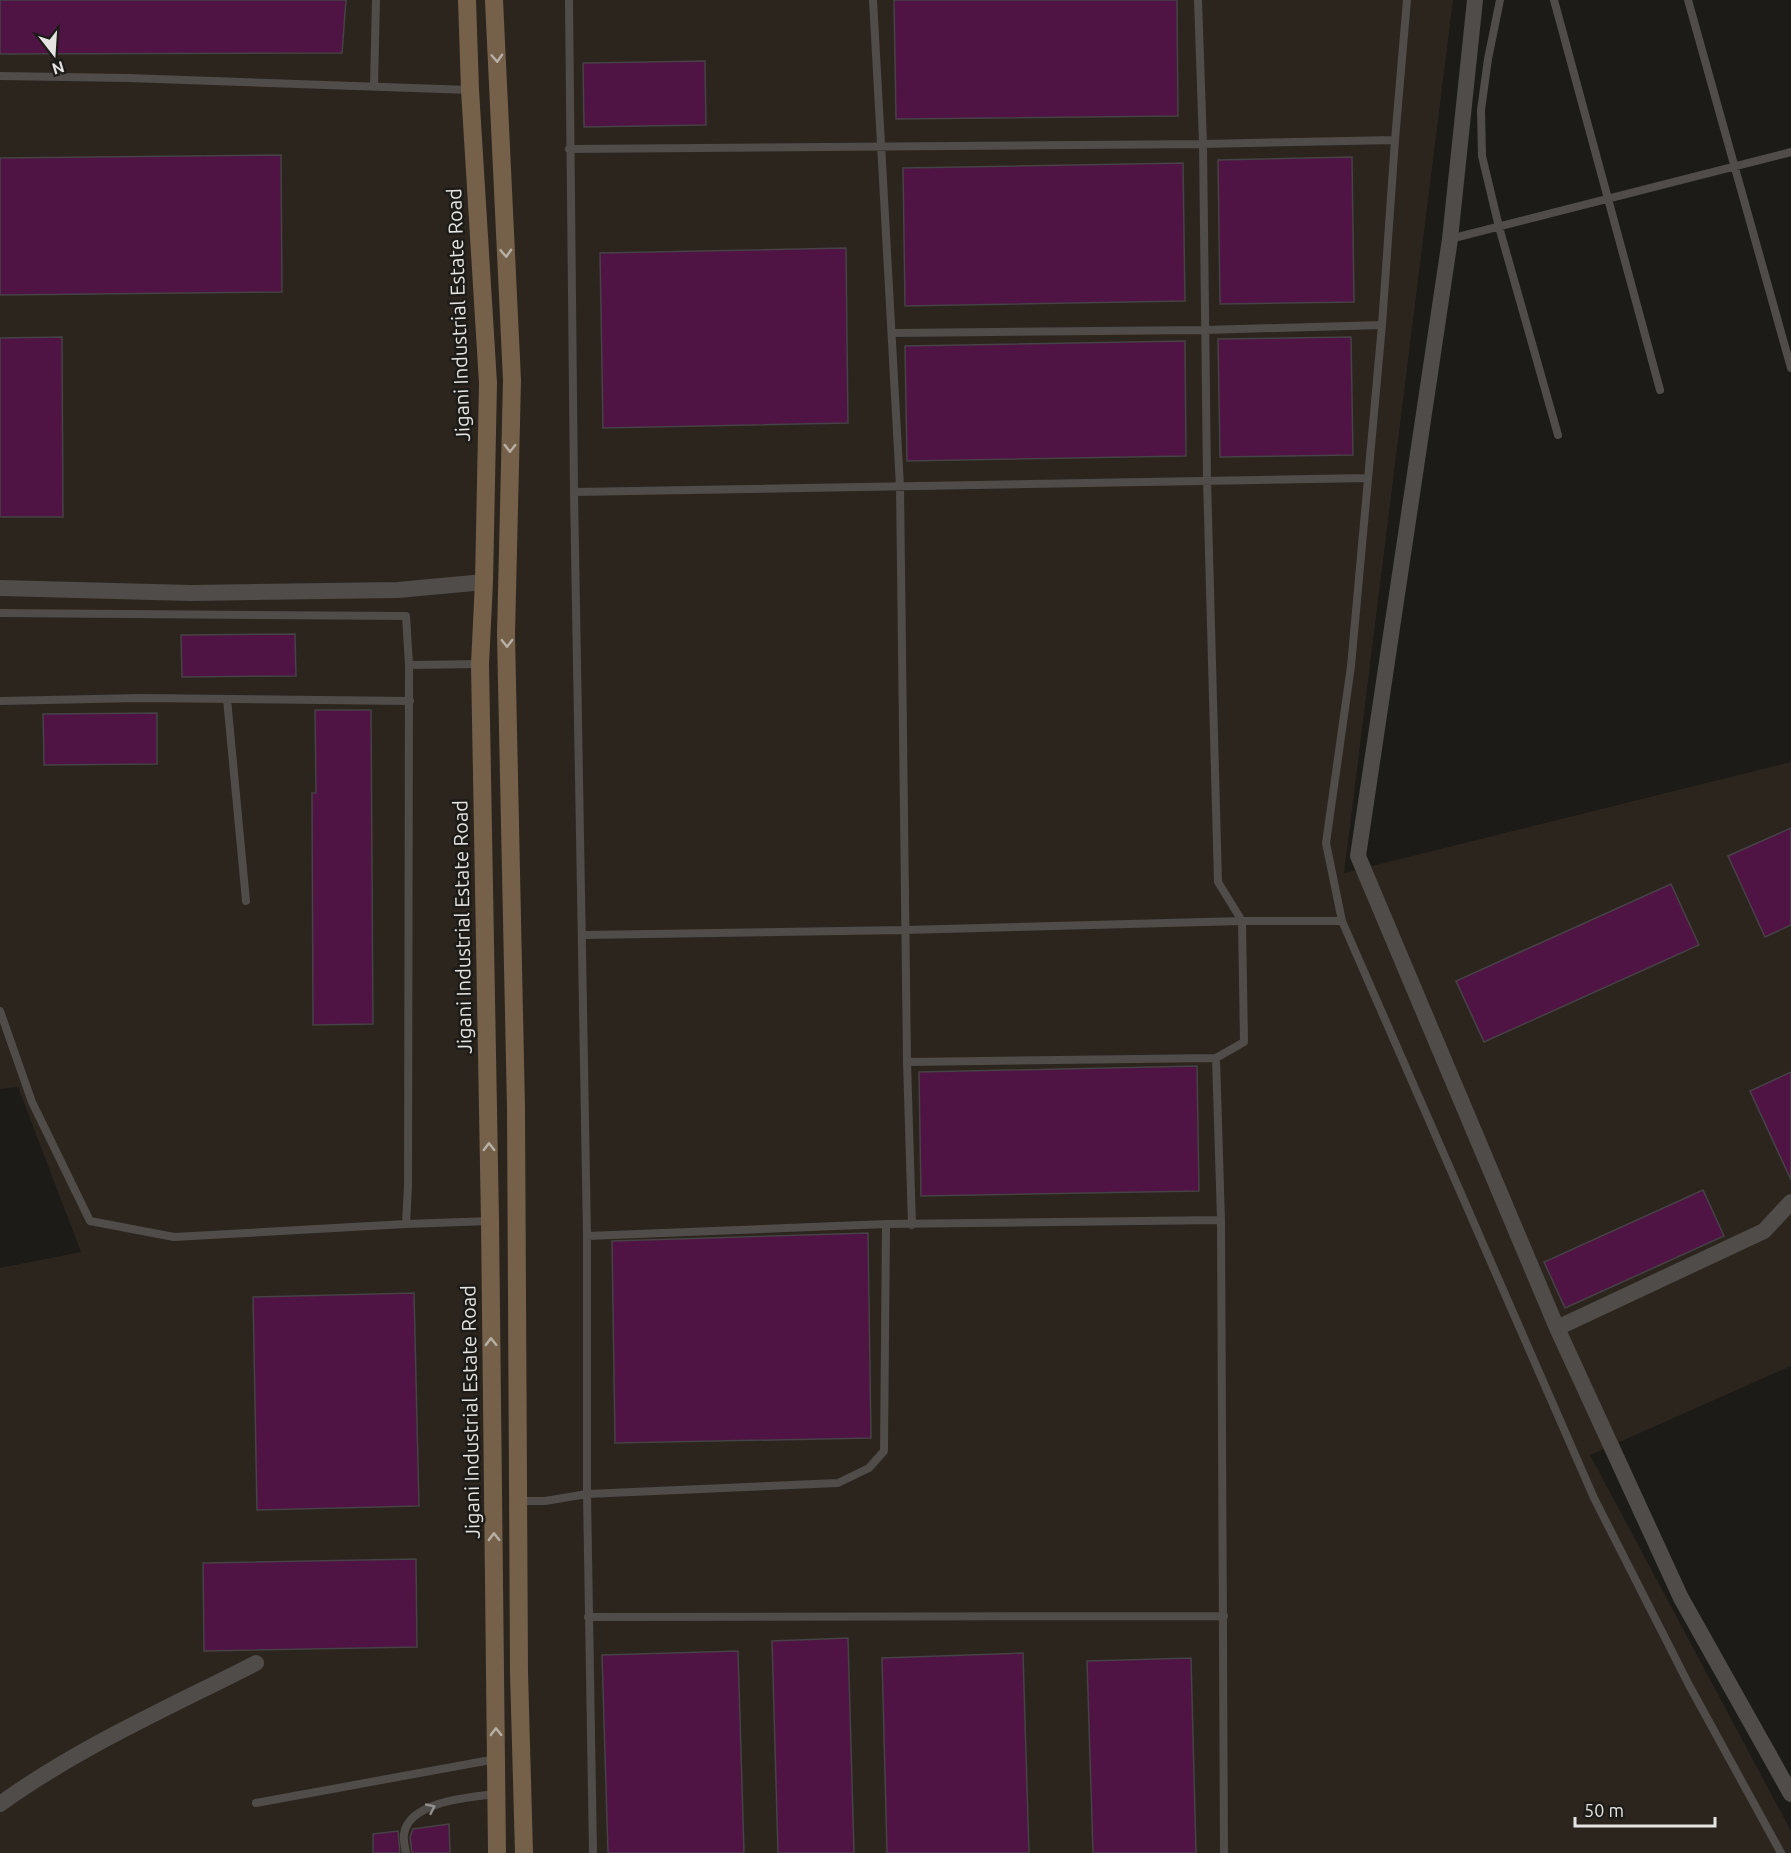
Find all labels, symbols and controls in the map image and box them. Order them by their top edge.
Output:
north arrow [24,24,84,84]
one-way arrow [490,54,503,63]
text: N [50,58,67,79]
street label: Jigani Industrial Estate Road [442,188,474,442]
one-way arrow [499,249,512,258]
one-way arrow [504,444,517,453]
one-way arrow [500,639,513,648]
street label: Jigani Industrial Estate Road [448,800,476,1054]
one-way arrow [482,1142,495,1151]
street label: Jigani Industrial Estate Road [456,1285,484,1539]
one-way arrow [485,1337,498,1346]
one-way arrow [488,1532,500,1541]
one-way arrow [490,1727,502,1736]
scale bar [1575,1790,1714,1828]
text: 50 m [1584,1800,1624,1820]
one-way arrow [425,1803,436,1815]

